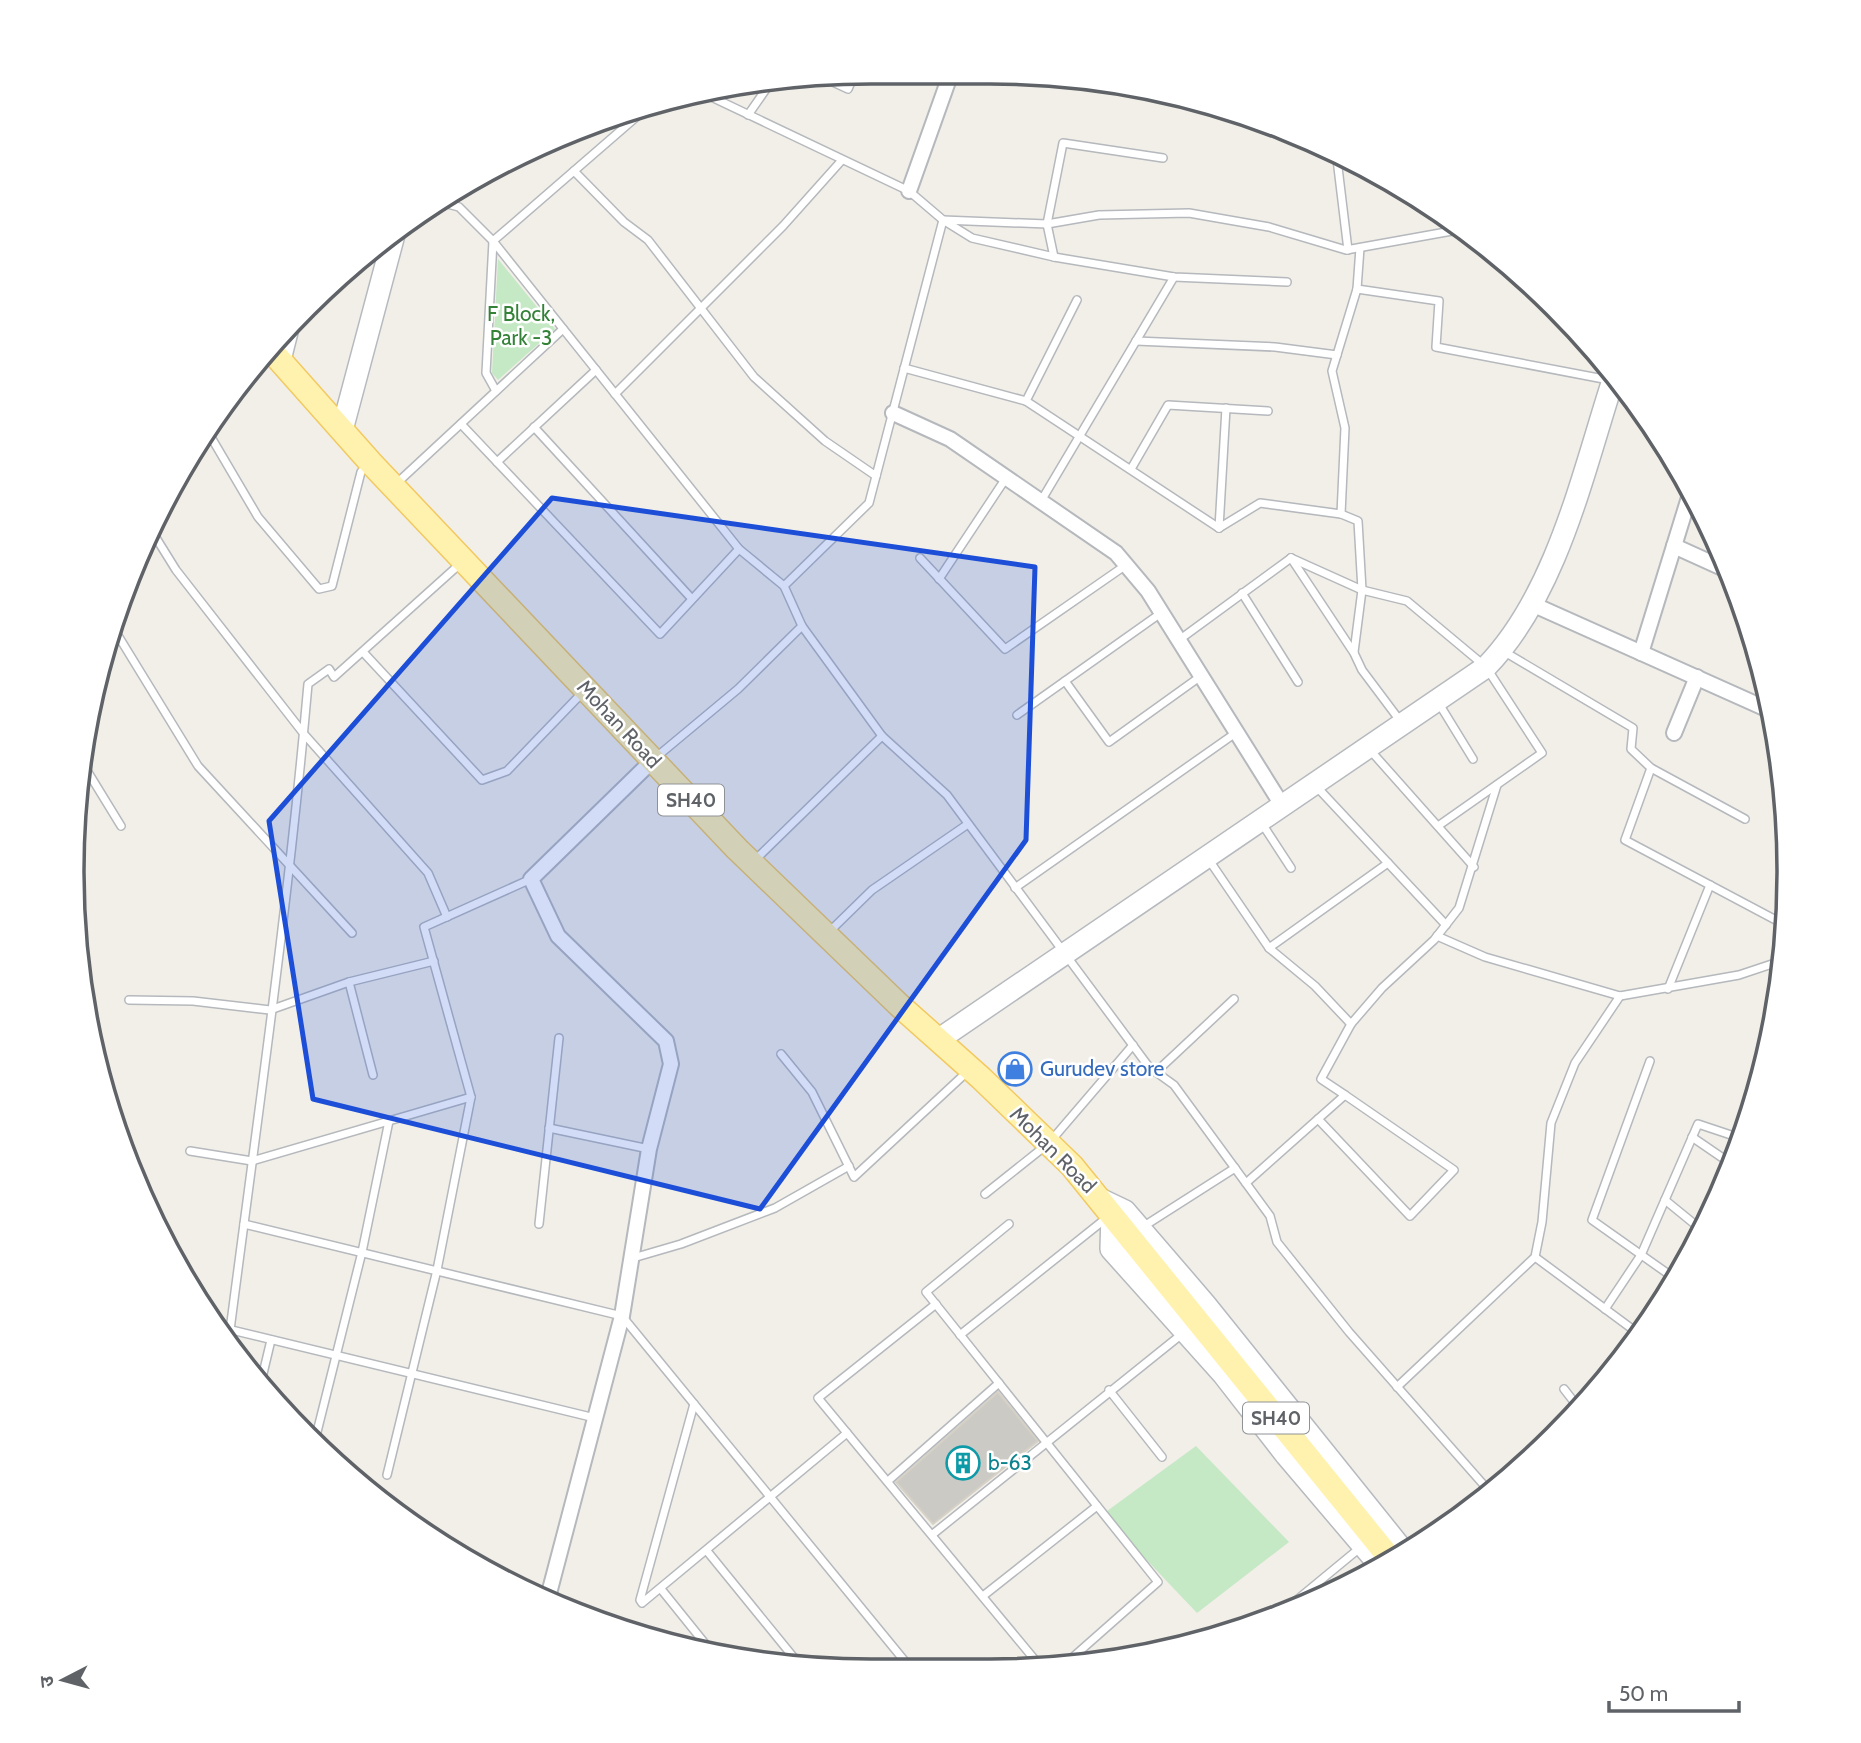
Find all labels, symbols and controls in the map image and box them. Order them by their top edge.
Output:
park label: F Block, Park -3 [487,301,555,350]
street label: Mohan Road [572,674,667,773]
road number: SH40 [658,785,724,816]
shop icon: Gurudev store [996,1050,1034,1088]
place label: Gurudev store [1040,1056,1165,1081]
street label: Mohan Road [1005,1101,1102,1198]
road number: SH40 [1243,1402,1309,1434]
building icon: b-63 [944,1444,982,1482]
place label: b-63 [988,1450,1032,1475]
north arrow [28,1645,98,1715]
scale bar [1609,1670,1738,1714]
text: उ [34,1674,59,1688]
text: 50 m [1619,1681,1668,1706]

